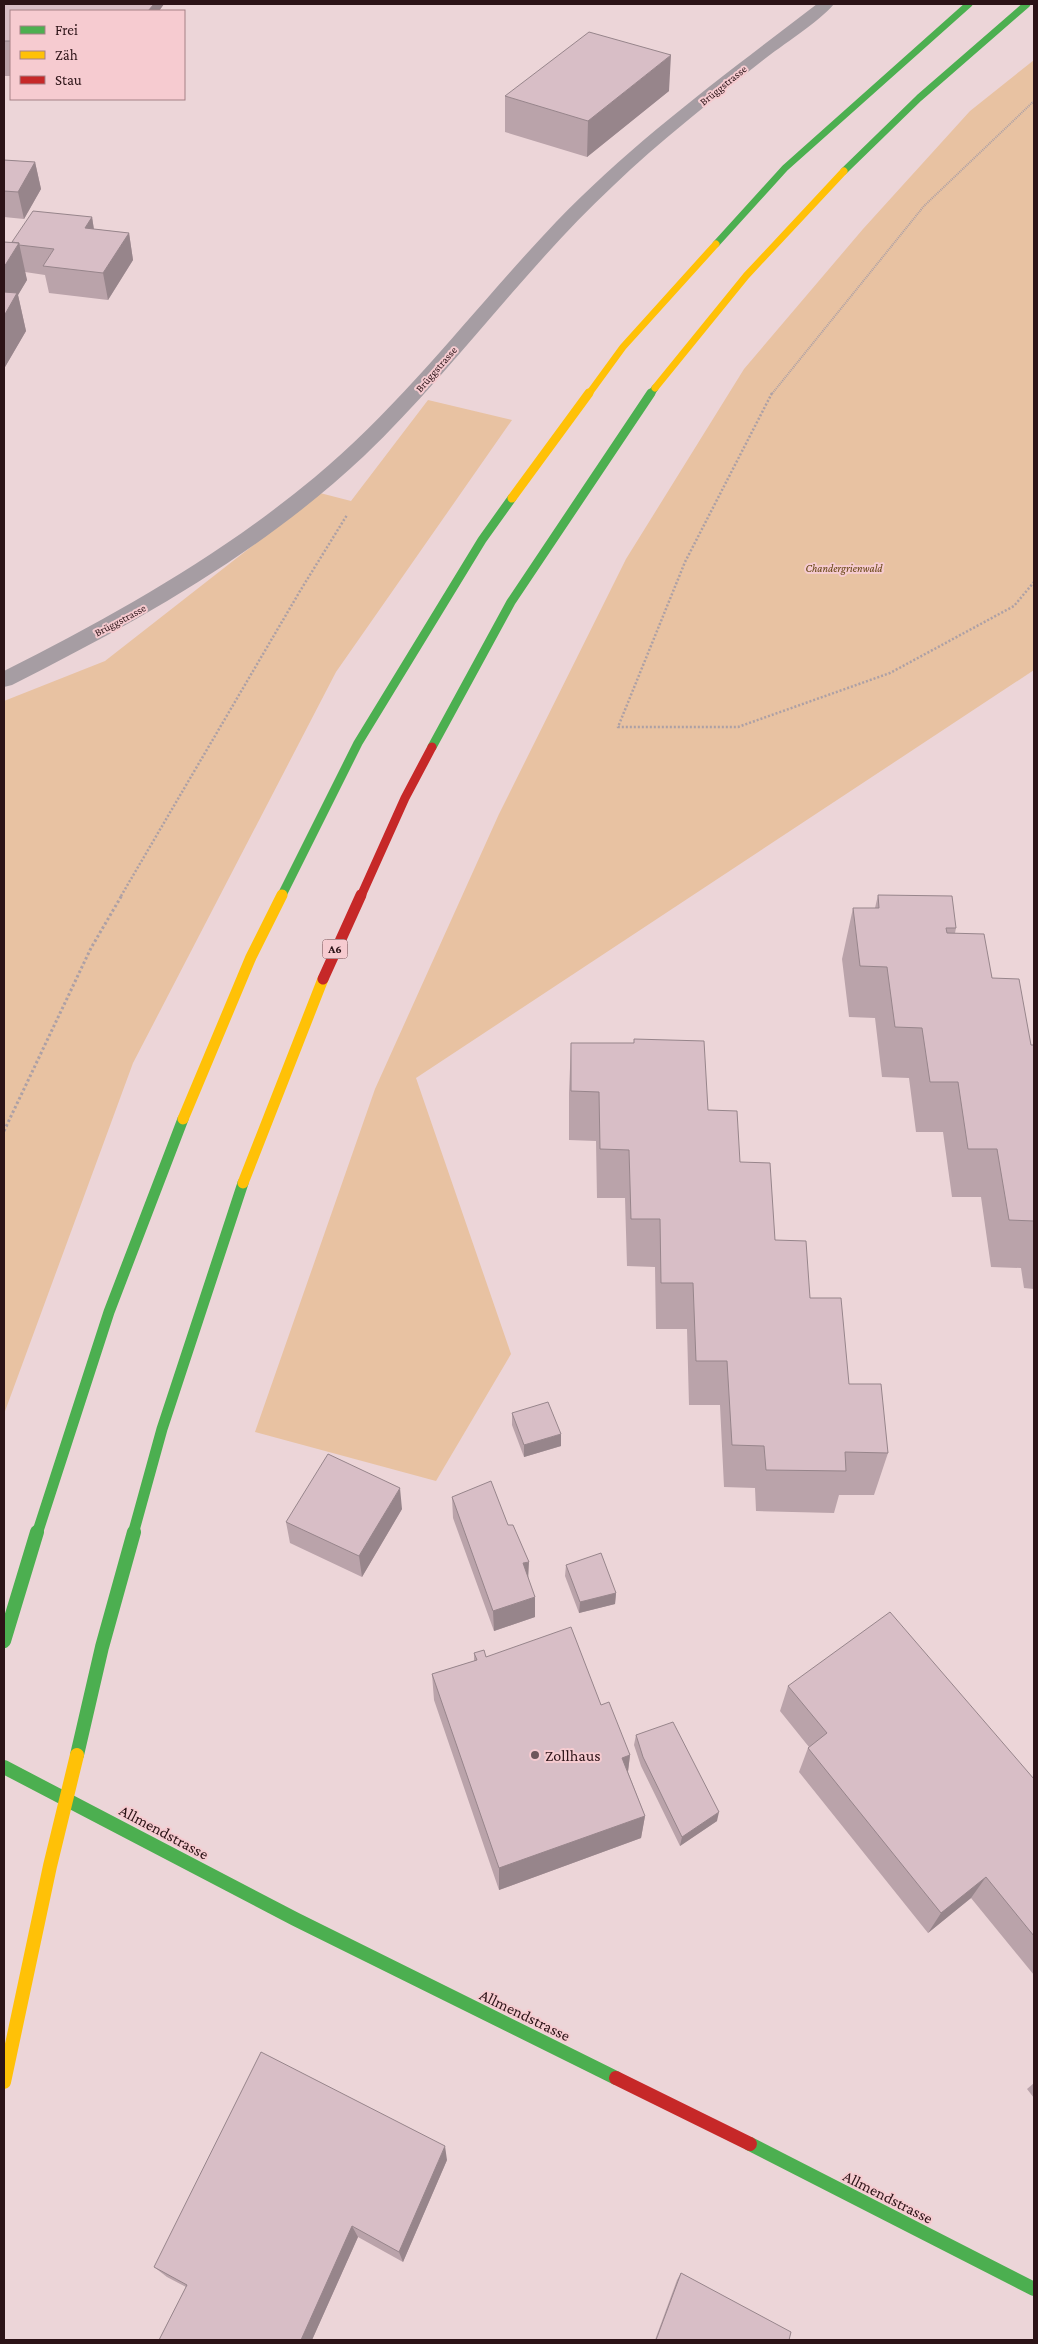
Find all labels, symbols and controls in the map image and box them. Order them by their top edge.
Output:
legend [10,10,185,100]
text: Frei [55,22,78,38]
text: Zäh [55,47,78,63]
street label: Brüggstrasse [697,62,750,108]
text: Stau [55,72,82,88]
street label: Brüggstrasse [413,344,460,395]
park label: Chandergrienwald [805,562,883,575]
street label: Brüggstrasse [92,601,148,639]
road number: A6 [322,940,348,959]
place label: Zollhaus [545,1747,600,1764]
marker: Zollhaus [529,1749,541,1761]
street label: Allmendstrasse [117,1801,211,1863]
street label: Allmendstrasse [477,1986,573,2044]
street label: Allmendstrasse [840,2167,936,2227]

